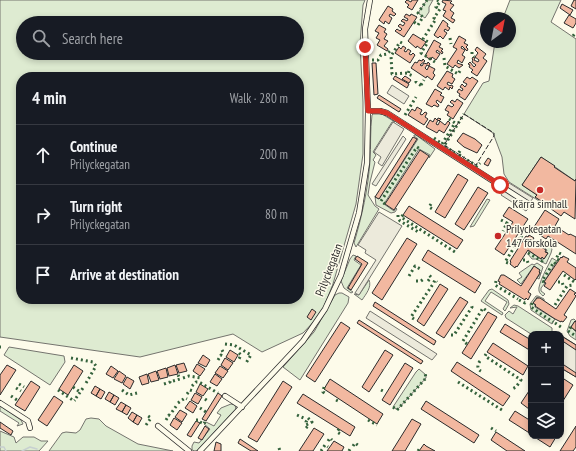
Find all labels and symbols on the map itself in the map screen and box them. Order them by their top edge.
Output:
north arrow [480,12,516,48]
route end [356,38,374,56]
route start [491,176,509,194]
marker: Kärra simhall [535,185,545,195]
place label: Kärra simhall [513,196,568,211]
place label: Prilyckegatan 147 förskola [506,221,561,250]
marker: Prilyckegatan 147 förskola [493,231,503,241]
street label: Prilyckegatan [312,241,345,298]

